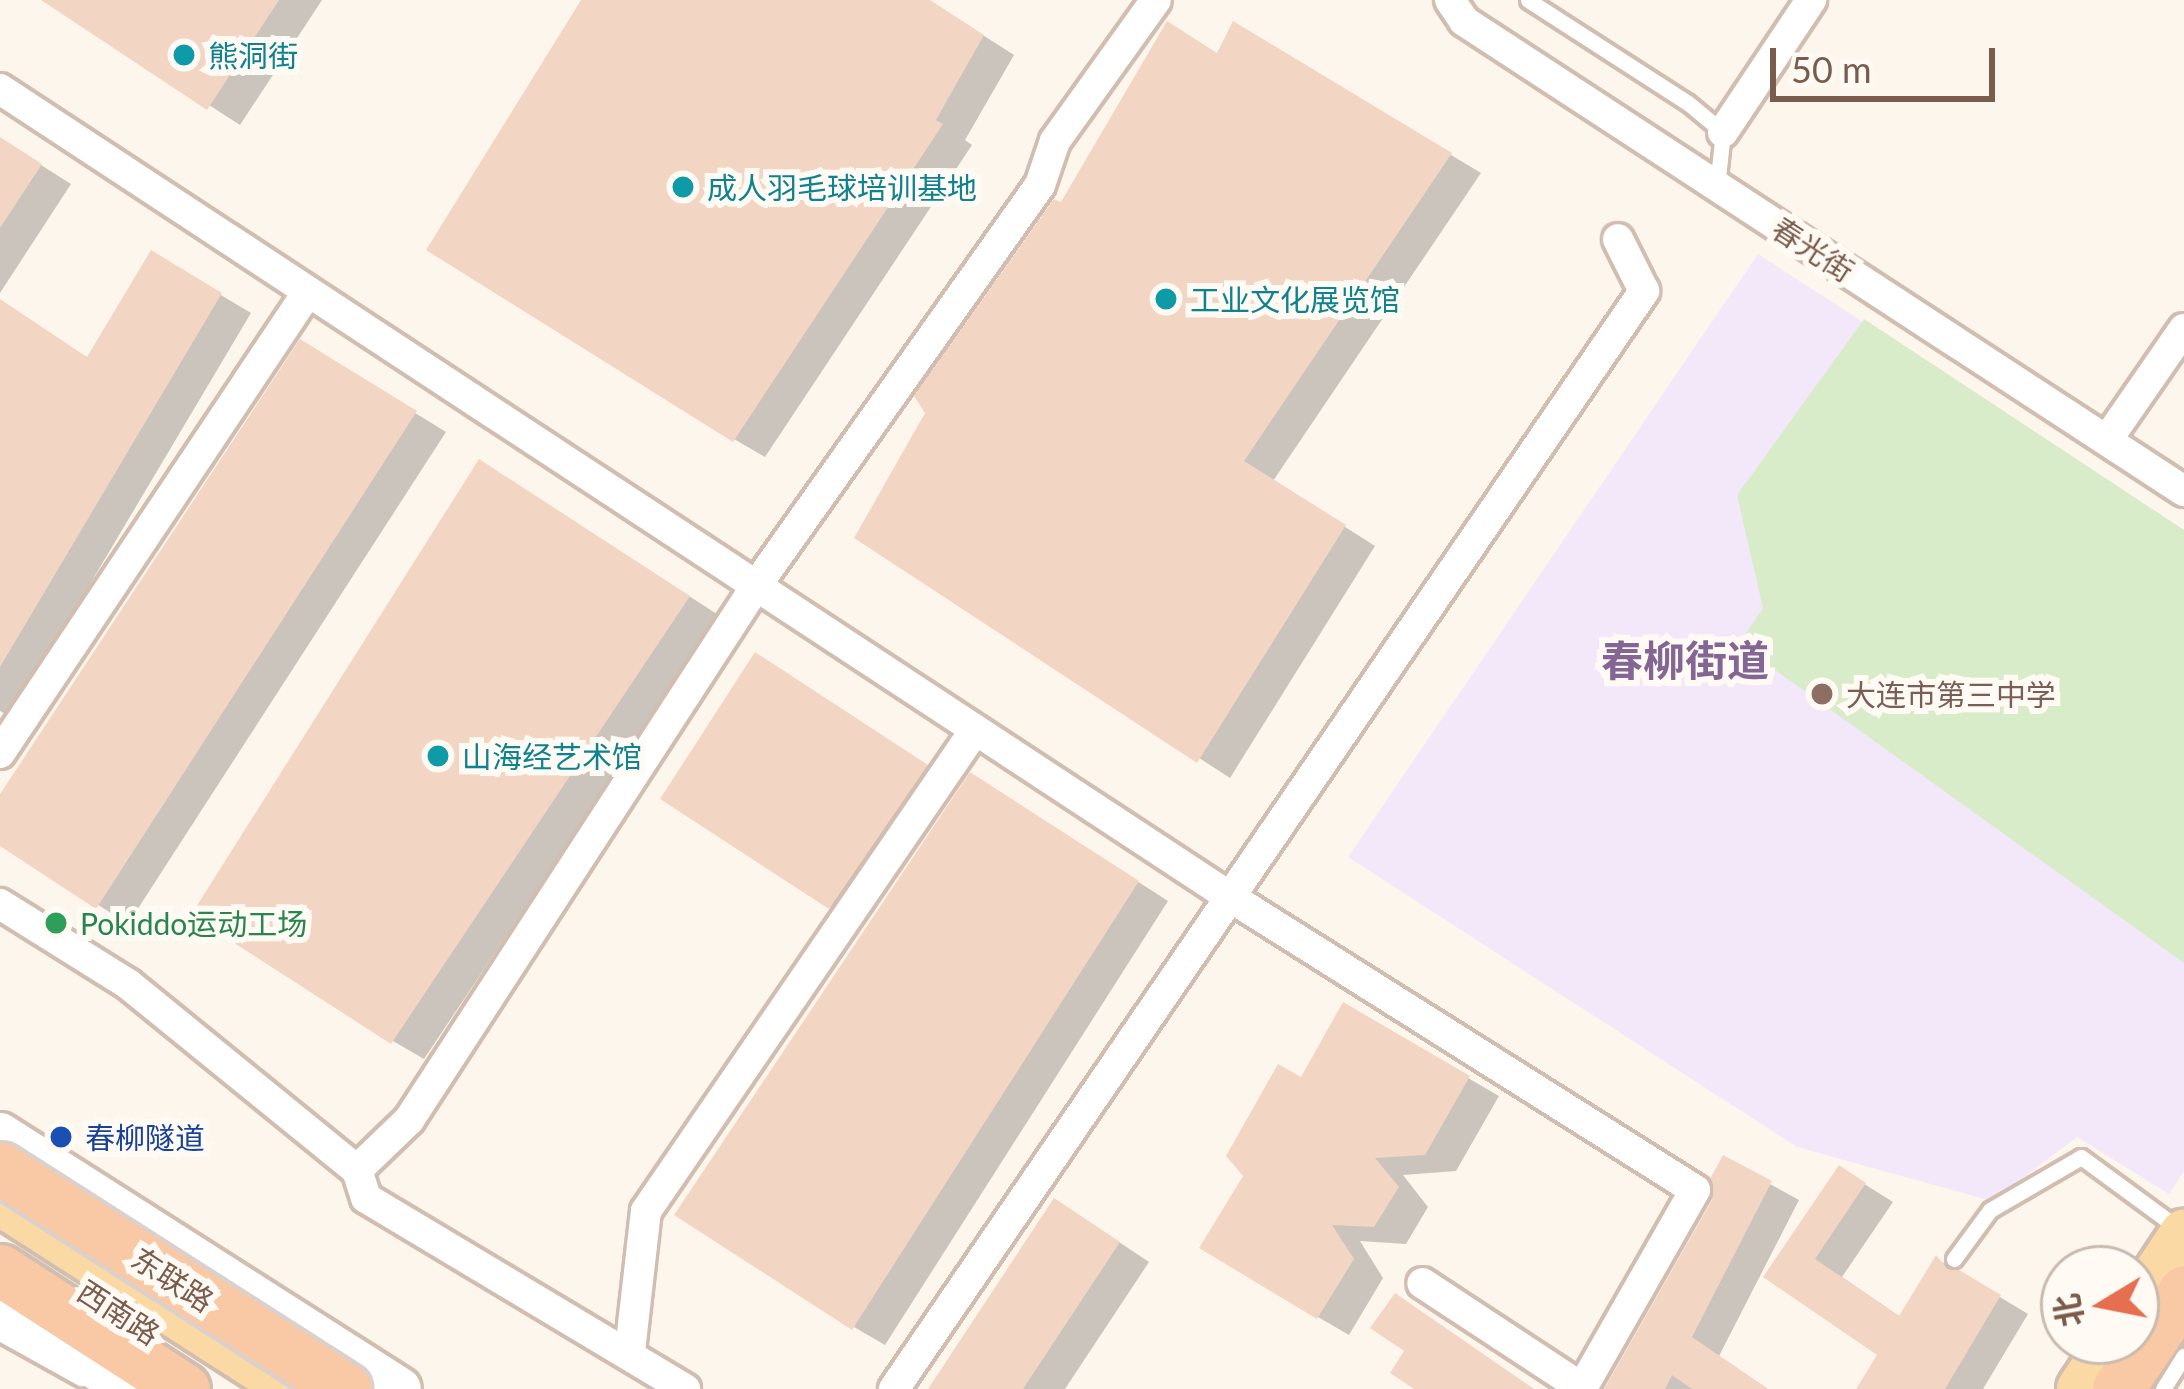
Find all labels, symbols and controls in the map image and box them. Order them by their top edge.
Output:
scale bar [1776,24,2001,98]
place label: 熊洞街 [208,37,298,73]
marker: 熊洞街 [171,42,197,68]
text: 50 m [1791,47,1872,91]
place label: 成人羽毛球培训基地 [707,169,977,205]
marker: 成人羽毛球培训基地 [670,174,696,200]
street label: 春光街 [1765,209,1861,289]
place label: 工业文化展览馆 [1190,281,1400,317]
marker: 工业文化展览馆 [1153,286,1179,312]
district label: 春柳街道 [1601,635,1769,685]
place label: 大连市第三中学 [1846,676,2056,712]
marker: 大连市第三中学 [1809,681,1835,707]
place label: 山海经艺术馆 [462,738,642,774]
marker: 山海经艺术馆 [425,743,451,769]
place label: Pokiddo运动工场 [80,905,307,941]
marker: Pokiddo运动工场 [43,910,69,936]
place label: 春柳隧道 [85,1119,205,1155]
marker: 春柳隧道 [48,1124,74,1150]
street label: 东联路 [125,1239,221,1319]
north arrow [2040,1245,2160,1365]
street label: 西南路 [71,1272,167,1352]
text: 北 [2045,1291,2090,1330]

